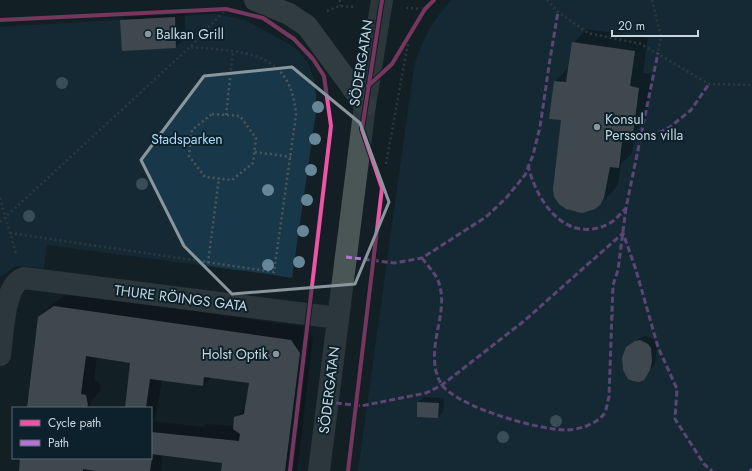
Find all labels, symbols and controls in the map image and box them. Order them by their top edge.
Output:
scale bar [612,12,698,38]
text: 20 m [618,17,645,35]
street label: SÖDERGATAN [344,18,378,108]
place label: Balkan Grill [156,24,224,44]
marker: Balkan Grill [143,29,153,39]
place label: Konsul Perssons villa [605,109,683,145]
marker: Konsul Perssons villa [592,122,602,132]
park label: Stadsparken [151,129,223,149]
street label: THURE RÖINGS GATA [113,280,249,316]
place label: Holst Optik [202,344,269,364]
street label: SÖDERGATAN [314,345,344,435]
marker: Holst Optik [271,349,281,359]
legend [12,407,152,459]
text: Cycle path [48,414,101,432]
text: Path [48,434,69,452]

